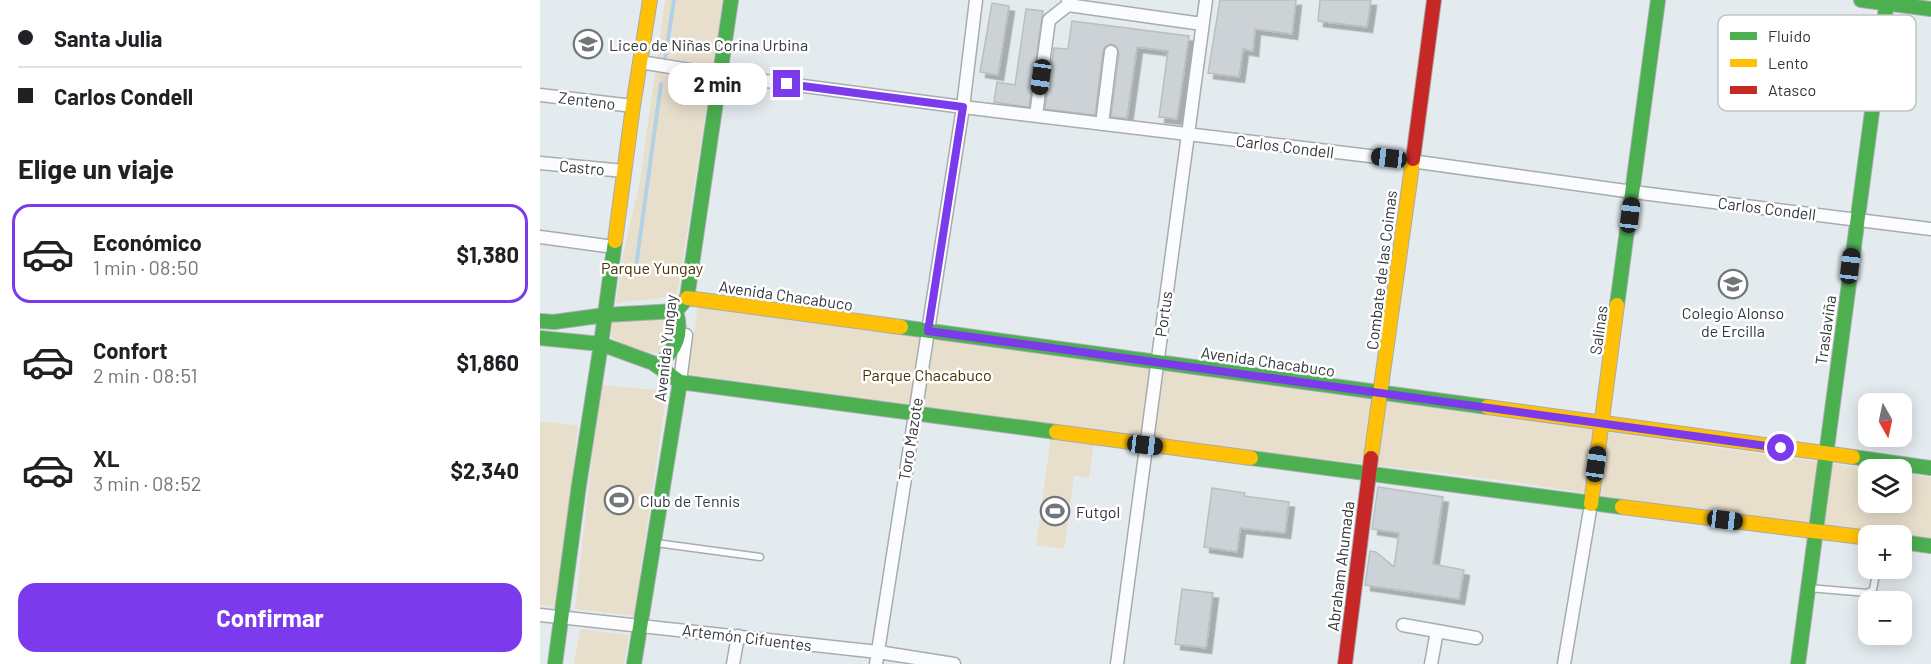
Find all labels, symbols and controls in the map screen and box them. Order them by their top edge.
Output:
legend [1718,15,1916,111]
text: Santa Julia [54,25,162,51]
text: Fluido [1768,26,1811,45]
school or university icon: Liceo de Niñas Corina Urbina [572,28,604,60]
place label: Liceo de Niñas Corina Urbina [609,35,808,54]
text: Lento [1768,53,1809,72]
car [1030,58,1052,96]
callout: 2 min [667,63,766,105]
route end [773,70,800,97]
text: 2 min [694,72,741,96]
text: Atasco [1768,80,1816,99]
text: Carlos Condell [54,83,193,109]
street label: Zenteno [557,87,617,113]
street label: Carlos Condell [1235,131,1335,161]
car [1370,147,1408,169]
text: Elige un viaje [18,152,174,184]
street label: Castro [558,156,606,178]
street label: Combate de las Coimas [1362,189,1400,351]
street label: Carlos Condell [1717,193,1817,223]
car [1619,196,1641,234]
icon: car [21,227,75,281]
text: Económico [93,229,202,255]
text: $1,380 [456,241,519,267]
car [1839,247,1861,285]
text: 1 min · 08:50 [93,255,199,279]
park label: Parque Yungay [601,258,704,277]
school or university icon: Colegio Alonso de Ercilla [1717,268,1749,300]
street label: Avenida Chacabuco [718,276,854,314]
street label: Portus [1150,290,1176,338]
street label: Avenida Yungay [650,293,680,403]
street label: Traslaviña [1811,294,1839,366]
place label: Colegio Alonso de Ercilla [1682,303,1784,340]
street label: Salinas [1585,304,1611,356]
icon: car [21,335,75,389]
text: Confort [93,337,168,363]
street label: Avenida Chacabuco [1200,342,1336,380]
text: $1,860 [457,349,519,375]
text: 2 min · 08:51 [93,363,198,387]
park label: Parque Chacabuco [862,365,992,384]
north arrow [1858,393,1912,447]
map controls [1858,393,1912,645]
street label: Toro Mazote [894,396,926,482]
car [1126,434,1164,456]
route start [1767,434,1794,461]
icon: car [21,443,75,497]
text: XL [93,445,119,471]
car [1585,445,1607,483]
text: $2,340 [451,457,519,483]
button: layers [1858,459,1912,513]
text: 3 min · 08:52 [93,471,201,495]
sports icon: Club de Tennis [603,484,635,516]
place label: Club de Tennis [640,491,740,510]
sports icon: Futgol [1039,495,1071,527]
street label: Abraham Ahumada [1323,500,1357,632]
place label: Futgol [1076,502,1120,521]
car [1706,509,1744,531]
button: + [1858,525,1912,579]
button: Confirmar [18,583,522,652]
button: − [1858,591,1912,645]
street label: Artemón Cifuentes [681,620,813,654]

